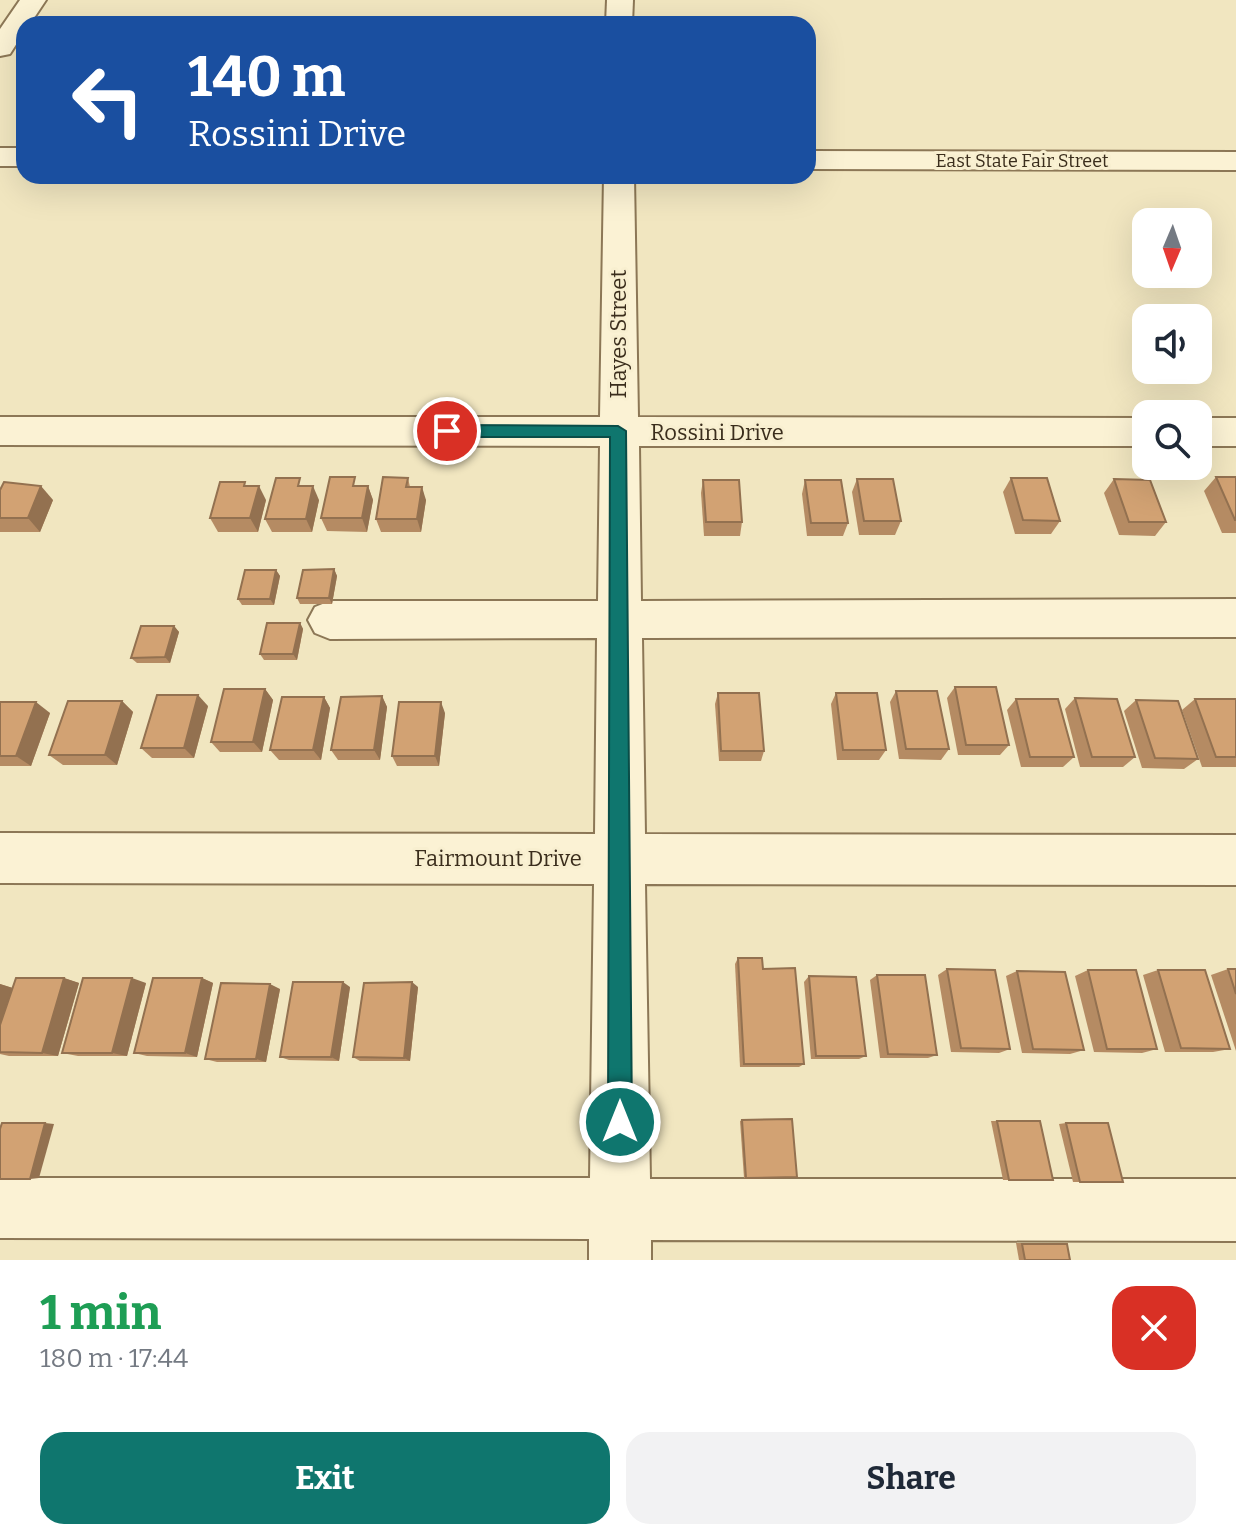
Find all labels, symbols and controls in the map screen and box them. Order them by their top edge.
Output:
text: 140 m [188,44,345,111]
icon: left [56,48,160,152]
text: Rossini Drive [188,112,406,156]
street label: East State Fair Street [935,150,1109,172]
north arrow [1132,208,1212,288]
map controls [1132,208,1212,480]
street label: Hayes Street [605,270,632,398]
button: sound [1132,304,1212,384]
pin [413,397,481,465]
button: search [1132,400,1212,480]
icon: arrive [425,409,469,453]
street label: Rossini Drive [650,419,784,446]
street label: Fairmount Drive [414,845,582,872]
position arrow [578,1080,662,1164]
text: 1 min [40,1284,161,1342]
button: close [1112,1286,1196,1370]
text: 180 m · 17:44 [40,1343,188,1374]
button: Exit [40,1432,610,1524]
button: Share [626,1432,1196,1524]

